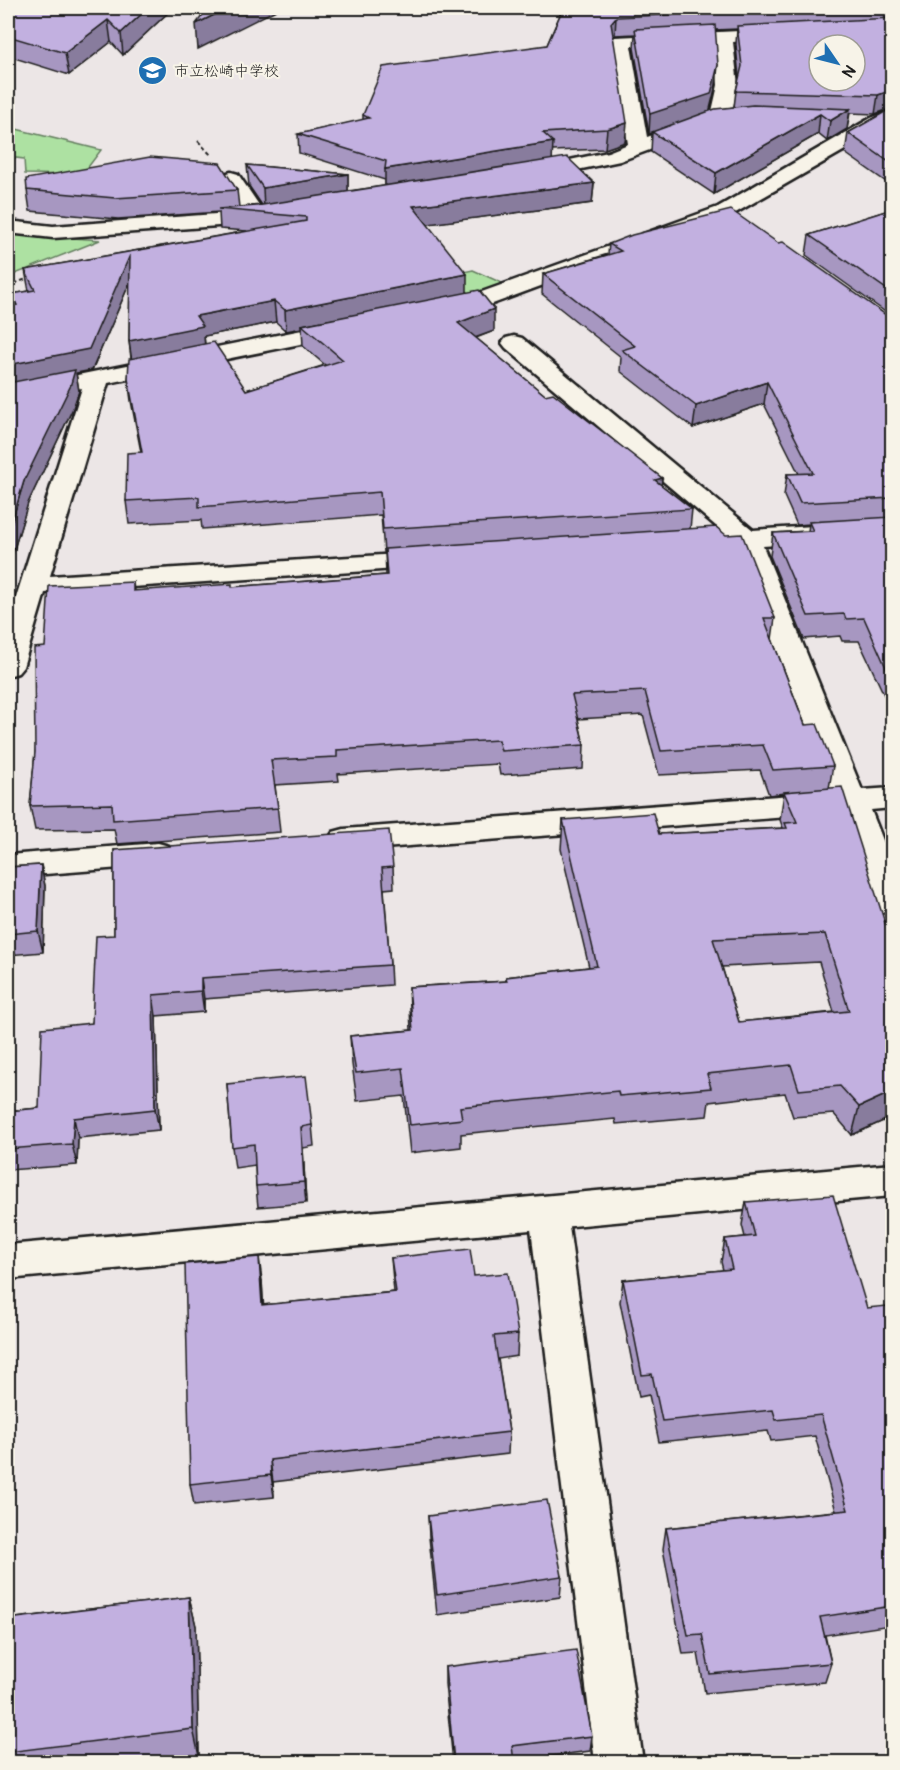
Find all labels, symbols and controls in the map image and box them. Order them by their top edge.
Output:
north arrow [807,33,867,93]
school or university icon: 市立松崎中学校 [137,55,169,87]
text: N [837,61,860,81]
place label: 市立松崎中学校 [174,62,279,81]

